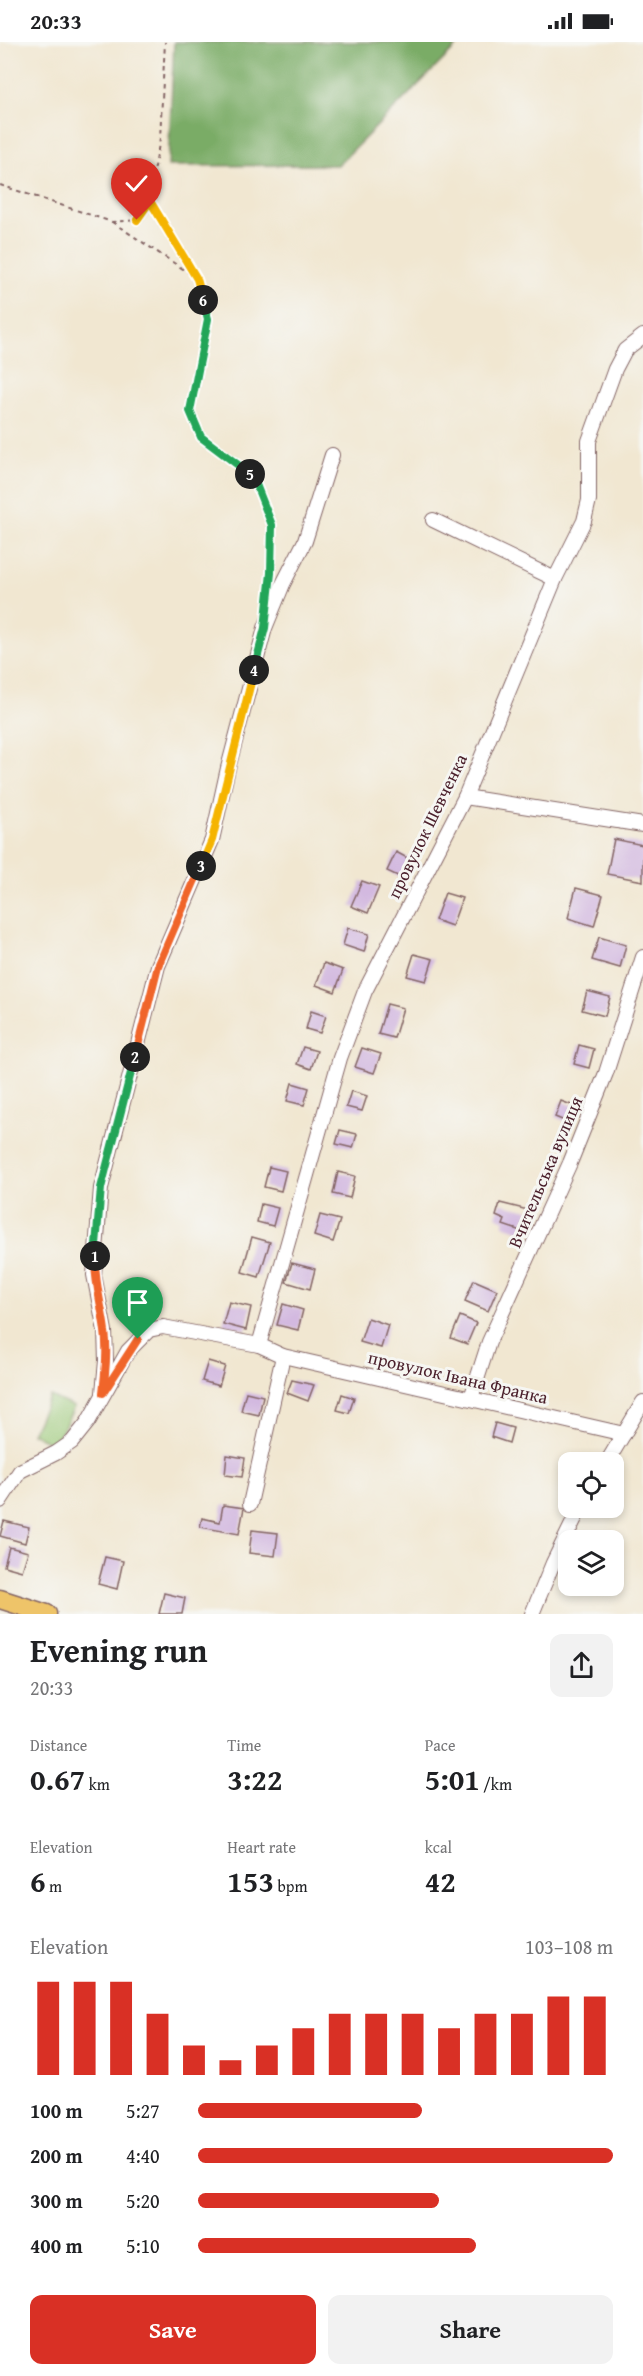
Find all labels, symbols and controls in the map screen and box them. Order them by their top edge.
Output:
text: 20:33 [30,5,82,37]
pin [111,158,162,220]
icon: check [120,167,153,200]
pin: 6 [188,285,218,315]
text: 6 [199,288,207,312]
pin: 5 [235,459,265,489]
text: 5 [246,462,254,486]
pin: 4 [239,655,269,685]
text: 4 [250,658,258,682]
street label: провулок Шевченка [380,749,474,903]
pin: 3 [186,851,216,881]
text: 3 [197,854,205,878]
pin: 2 [120,1042,150,1072]
text: 2 [131,1045,139,1069]
street label: Вчительська вулиця [501,1092,589,1252]
pin: 1 [80,1241,110,1271]
text: 1 [91,1244,99,1268]
pin [112,1277,163,1339]
icon: arrive [121,1286,154,1319]
street label: провулок Івана Франка [365,1343,551,1411]
map controls [558,1452,624,1596]
button: locate [558,1452,624,1518]
button: layers [558,1530,624,1596]
text: Evening run [30,1626,207,1674]
button: share [550,1634,613,1697]
text: 20:33 [30,1673,73,1702]
text: Distance [30,1733,87,1757]
text: Time [227,1733,261,1757]
text: Pace [425,1733,455,1757]
text: 0.67 [30,1757,85,1801]
text: 3:22 [227,1757,282,1801]
text: 5:01 [425,1757,480,1801]
text: km [85,1772,110,1796]
text: /km [480,1772,512,1796]
text: Elevation [30,1835,93,1859]
text: Heart rate [227,1835,296,1859]
text: kcal [425,1835,452,1859]
text: 6 [30,1859,46,1903]
text: 153 [227,1859,274,1903]
text: 42 [425,1859,456,1903]
text: m [46,1874,62,1898]
text: bpm [274,1874,307,1898]
text: Elevation [30,1932,108,1961]
text: 103–108 m [525,1932,613,1961]
text: 100 m [30,2096,83,2125]
text: 5:27 [126,2096,160,2125]
text: 200 m [30,2141,83,2170]
text: 4:40 [126,2141,160,2170]
text: 300 m [30,2186,83,2215]
text: 5:20 [126,2186,160,2215]
text: 400 m [30,2231,83,2260]
text: 5:10 [126,2231,160,2260]
button: Save [30,2295,316,2364]
button: Share [328,2295,613,2364]

